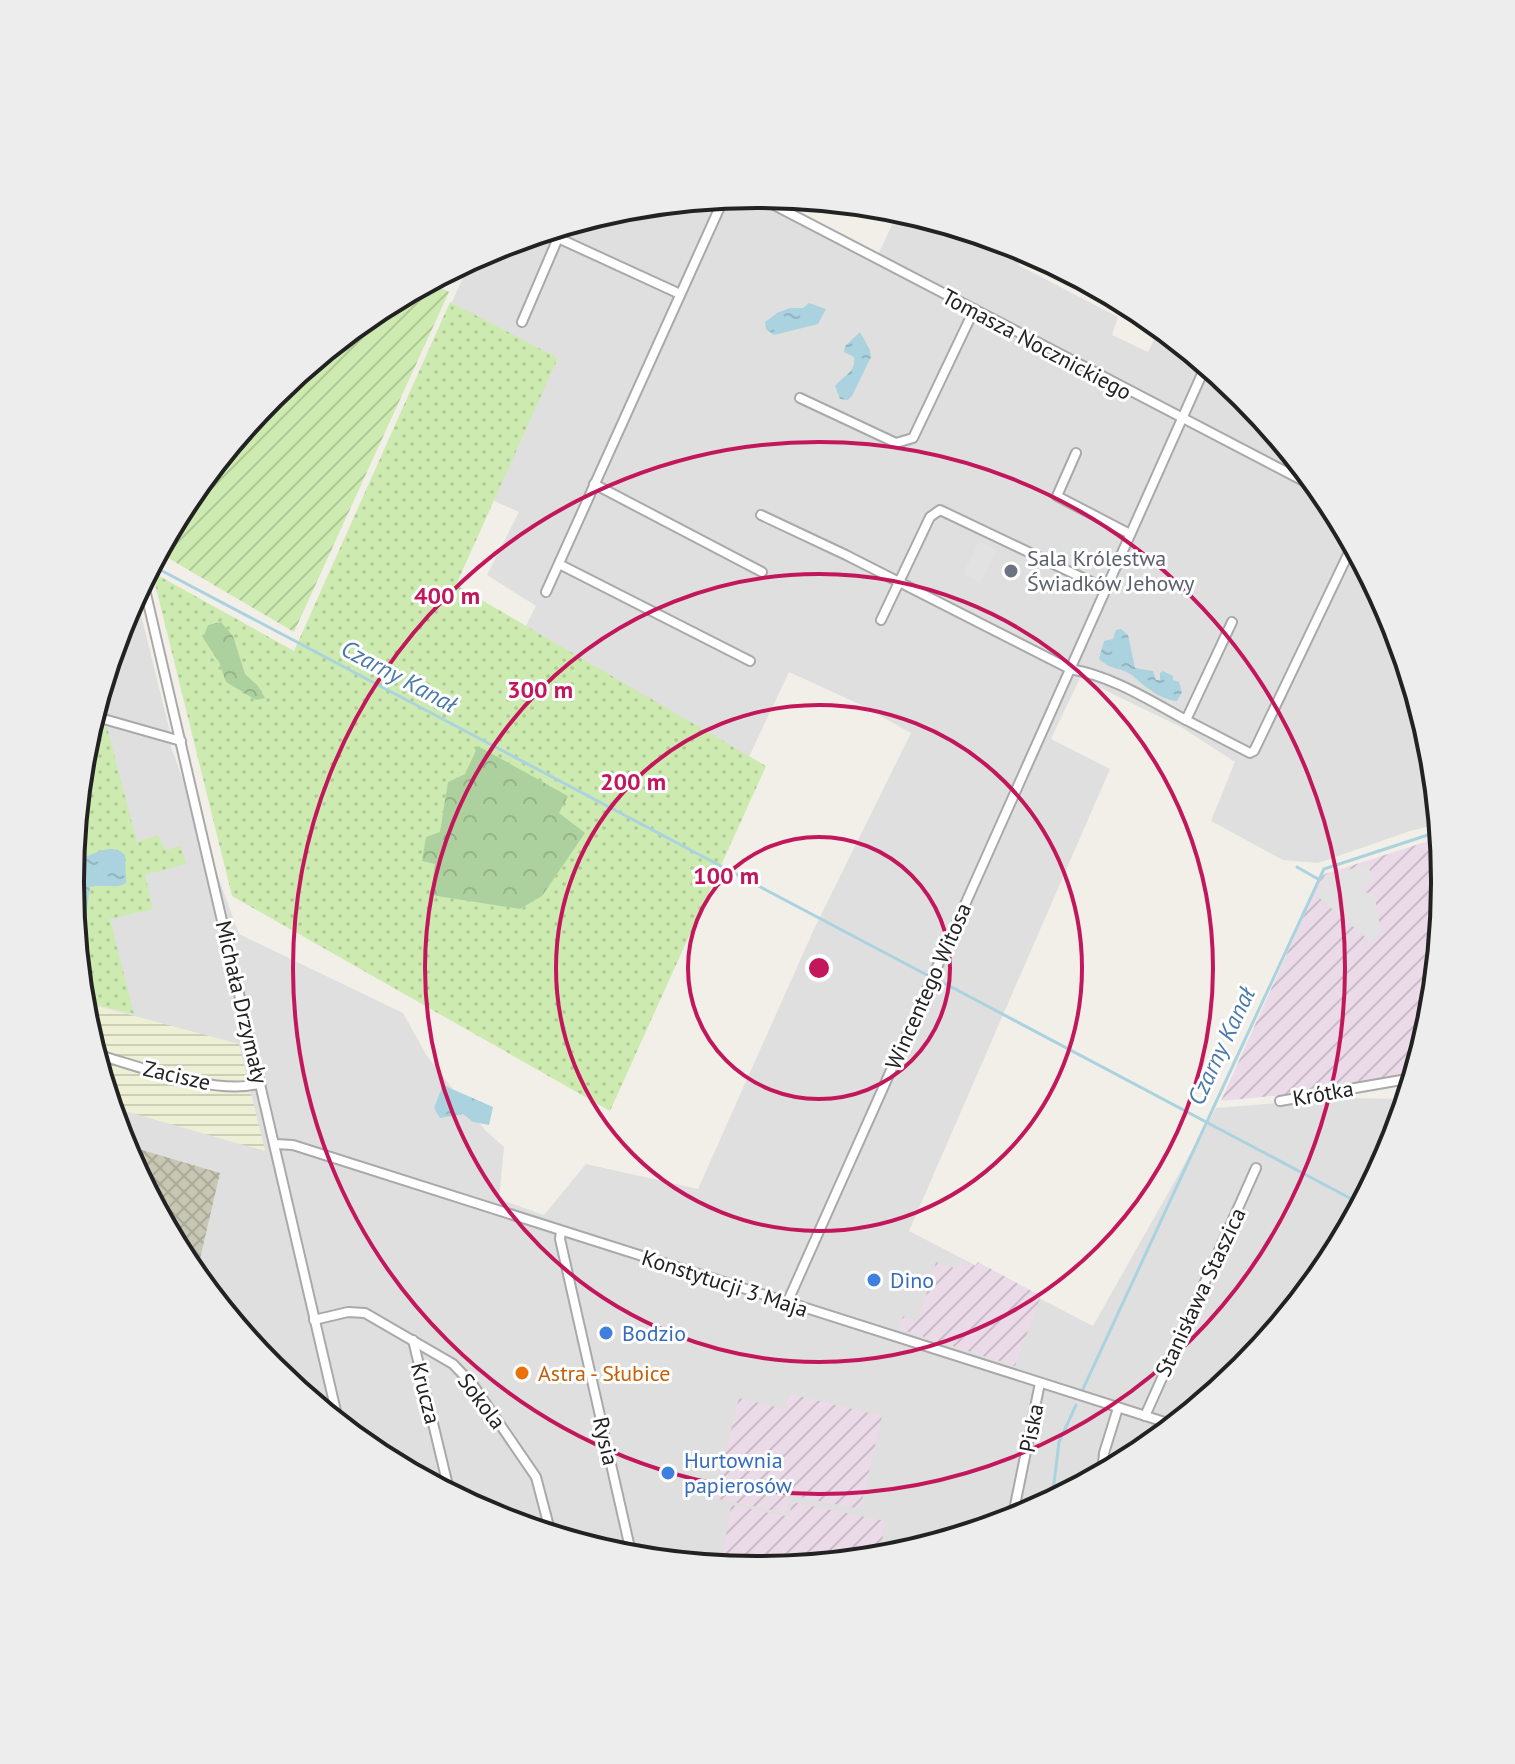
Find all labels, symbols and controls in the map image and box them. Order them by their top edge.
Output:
street label: Tomasza Nocznickiego [937,282,1137,406]
place label: Sala Królestwa Świadków Jehowy [1027,544,1195,597]
marker: Sala Królestwa Świadków Jehowy [1002,562,1020,580]
text: 400 m [414,580,480,611]
water label: Czarny Kanał [336,633,463,720]
text: 300 m [507,674,573,705]
text: 200 m [600,766,666,797]
text: 100 m [693,860,759,891]
street label: Wincentego Witosa [879,898,977,1074]
street label: Michała Drzymały [210,918,275,1087]
centre of rings [805,954,833,982]
water label: Czarny Kanał [1180,981,1262,1110]
street label: Zacisze [141,1054,213,1096]
street label: Krótka [1291,1074,1355,1112]
street label: Stanisława Staszica [1149,1203,1251,1381]
street label: Konstytucji 3 Maja [638,1243,812,1323]
place label: Dino [890,1266,934,1294]
marker: Dino [865,1271,883,1289]
place label: Bodzio [622,1319,686,1347]
marker: Bodzio [597,1324,615,1342]
street label: Krucza [405,1359,447,1427]
place label: Astra - Słubice [538,1359,670,1387]
marker: Astra - Słubice [513,1364,531,1382]
street label: Sokola [452,1367,512,1435]
street label: Piska [1013,1401,1049,1455]
street label: Rysia [587,1414,625,1468]
place label: Hurtownia papierosów [684,1446,792,1499]
marker: Hurtownia papierosów [659,1464,677,1482]

